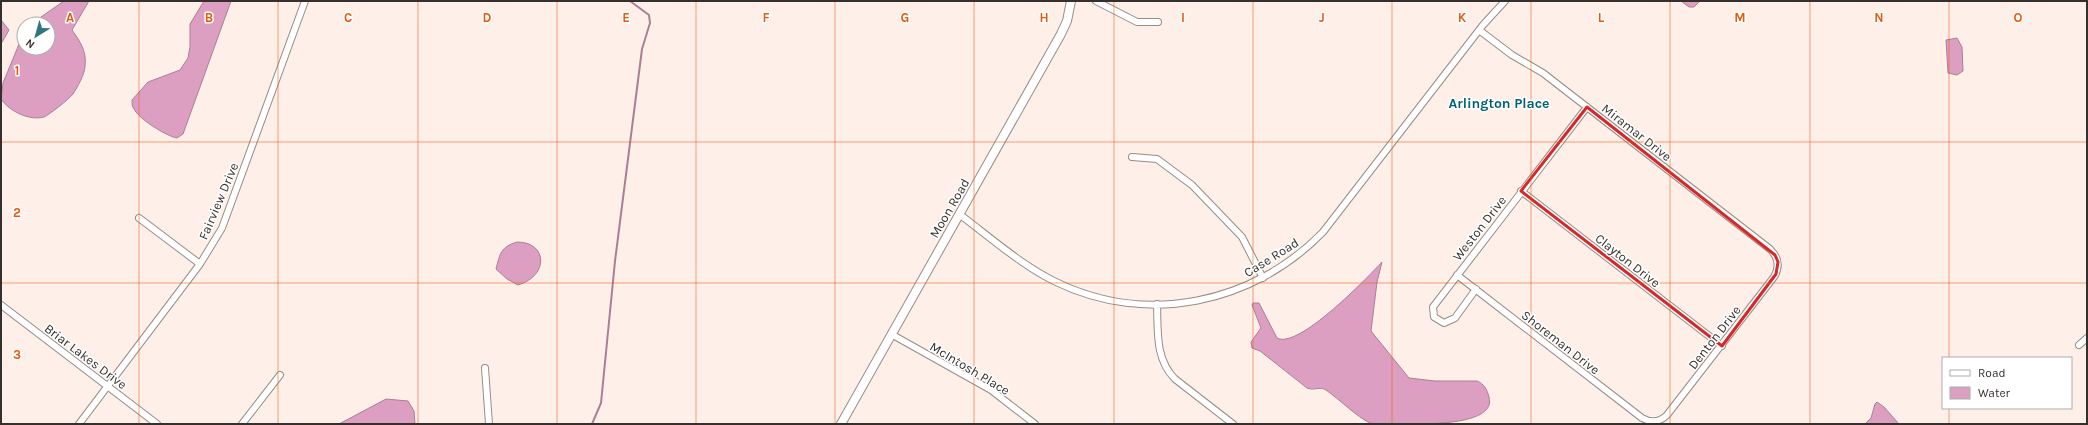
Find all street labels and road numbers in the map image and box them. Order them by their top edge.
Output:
street label: Miramar Drive [1599,101,1675,164]
street label: Fairview Drive [195,160,242,242]
street label: Moon Road [926,176,972,241]
street label: Weston Drive [1449,193,1510,264]
street label: Clayton Drive [1592,230,1663,291]
street label: Case Road [1241,235,1301,280]
street label: Denton Drive [1685,302,1744,372]
street label: Shoreman Drive [1519,307,1603,378]
street label: Briar Lakes Drive [42,321,130,392]
street label: McIntosh Place [927,339,1013,398]

